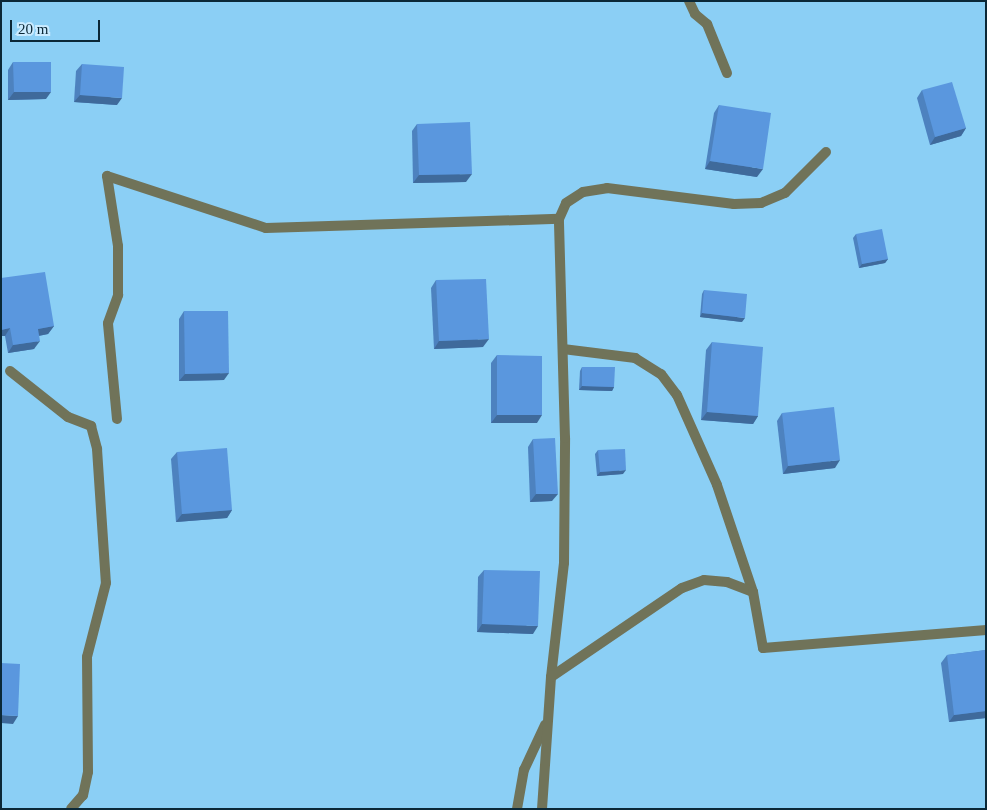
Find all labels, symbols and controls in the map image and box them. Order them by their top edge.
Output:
scale bar [12,10,102,42]
text: 20 m [18,21,48,37]

